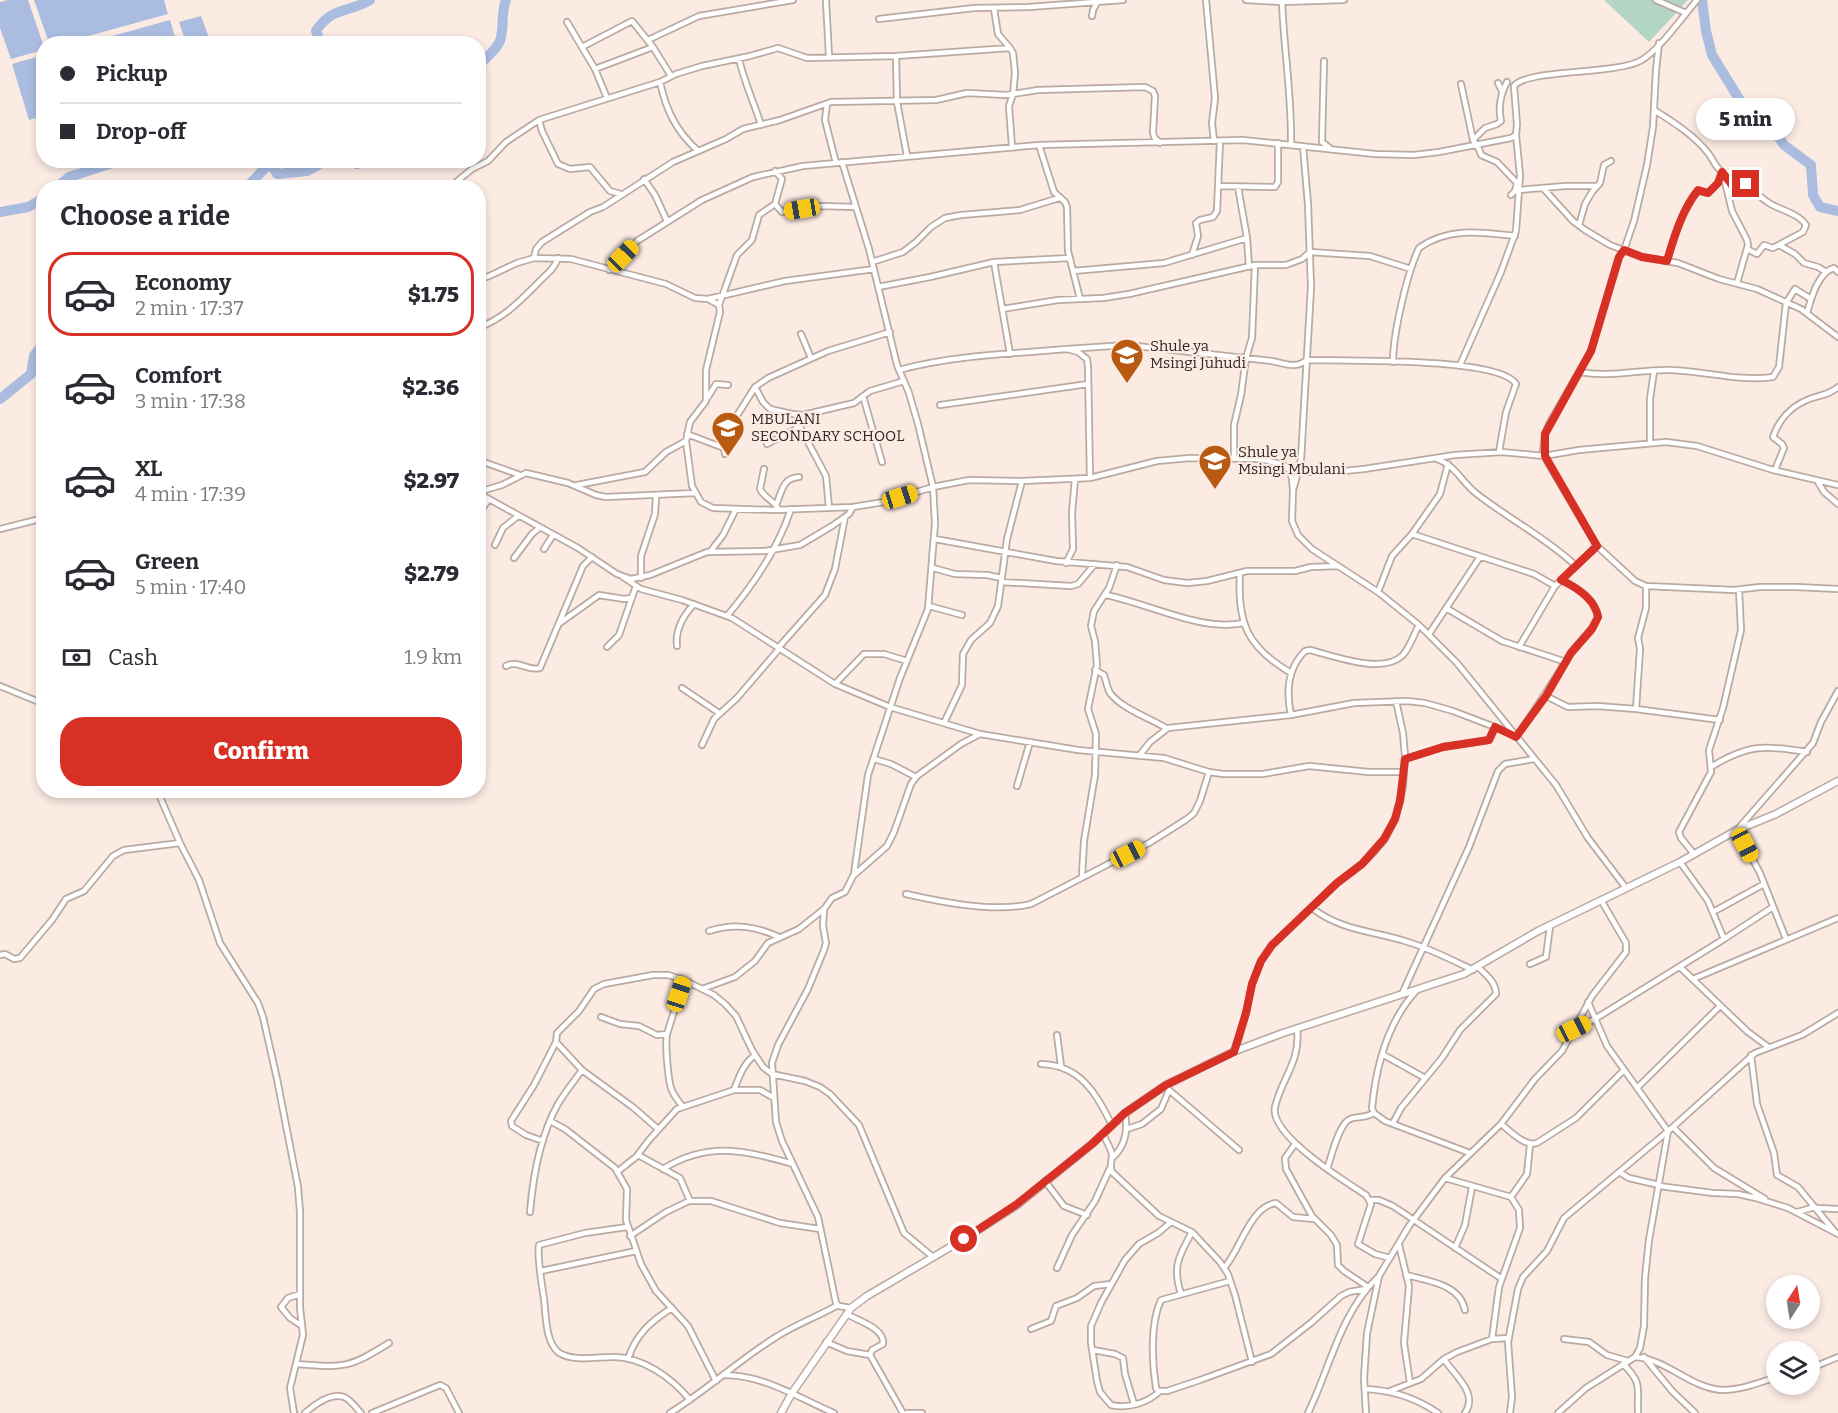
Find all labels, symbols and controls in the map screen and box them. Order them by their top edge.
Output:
text: Pickup [96,60,168,87]
callout: 5 min [1696,97,1796,139]
text: 5 min [1719,107,1772,131]
text: Drop-off [96,118,186,145]
route end [1732,170,1759,197]
car [783,197,821,221]
text: Choose a ride [60,200,230,232]
car [604,237,642,275]
icon: car [63,267,117,321]
text: Economy [135,269,231,296]
text: $1.75 [408,281,459,308]
text: 2 min · 17:37 [135,296,243,320]
school or university icon: Shule ya Msingi Juhudi [1109,337,1145,384]
place label: Shule ya Msingi Juhudi [1150,337,1246,372]
icon: car [63,360,117,414]
text: Comfort [135,362,222,389]
text: $2.36 [402,374,459,401]
text: 3 min · 17:38 [135,389,246,413]
school or university icon: MBULANI SECONDARY SCHOOL [710,410,746,457]
place label: MBULANI SECONDARY SCHOOL [751,410,905,445]
school or university icon: Shule ya Msingi Mbulani [1197,443,1233,490]
place label: Shule ya Msingi Mbulani [1238,443,1346,478]
icon: car [63,453,117,507]
text: XL [135,455,162,482]
text: $2.97 [403,467,459,494]
text: 4 min · 17:39 [135,482,246,506]
car [880,483,920,511]
icon: car [63,546,117,600]
text: Green [135,548,199,575]
text: $2.79 [404,560,459,587]
text: 5 min · 17:40 [135,575,246,599]
icon: cash [60,641,93,674]
text: Cash [108,644,158,671]
text: 1.9 km [404,645,462,669]
button: Confirm [60,717,462,786]
car [1729,825,1761,865]
car [1108,838,1148,870]
car [665,974,693,1014]
car [1554,1013,1594,1045]
route start [950,1225,977,1252]
north arrow [1766,1275,1820,1329]
map controls [1766,1275,1820,1395]
button: layers [1766,1341,1820,1395]

